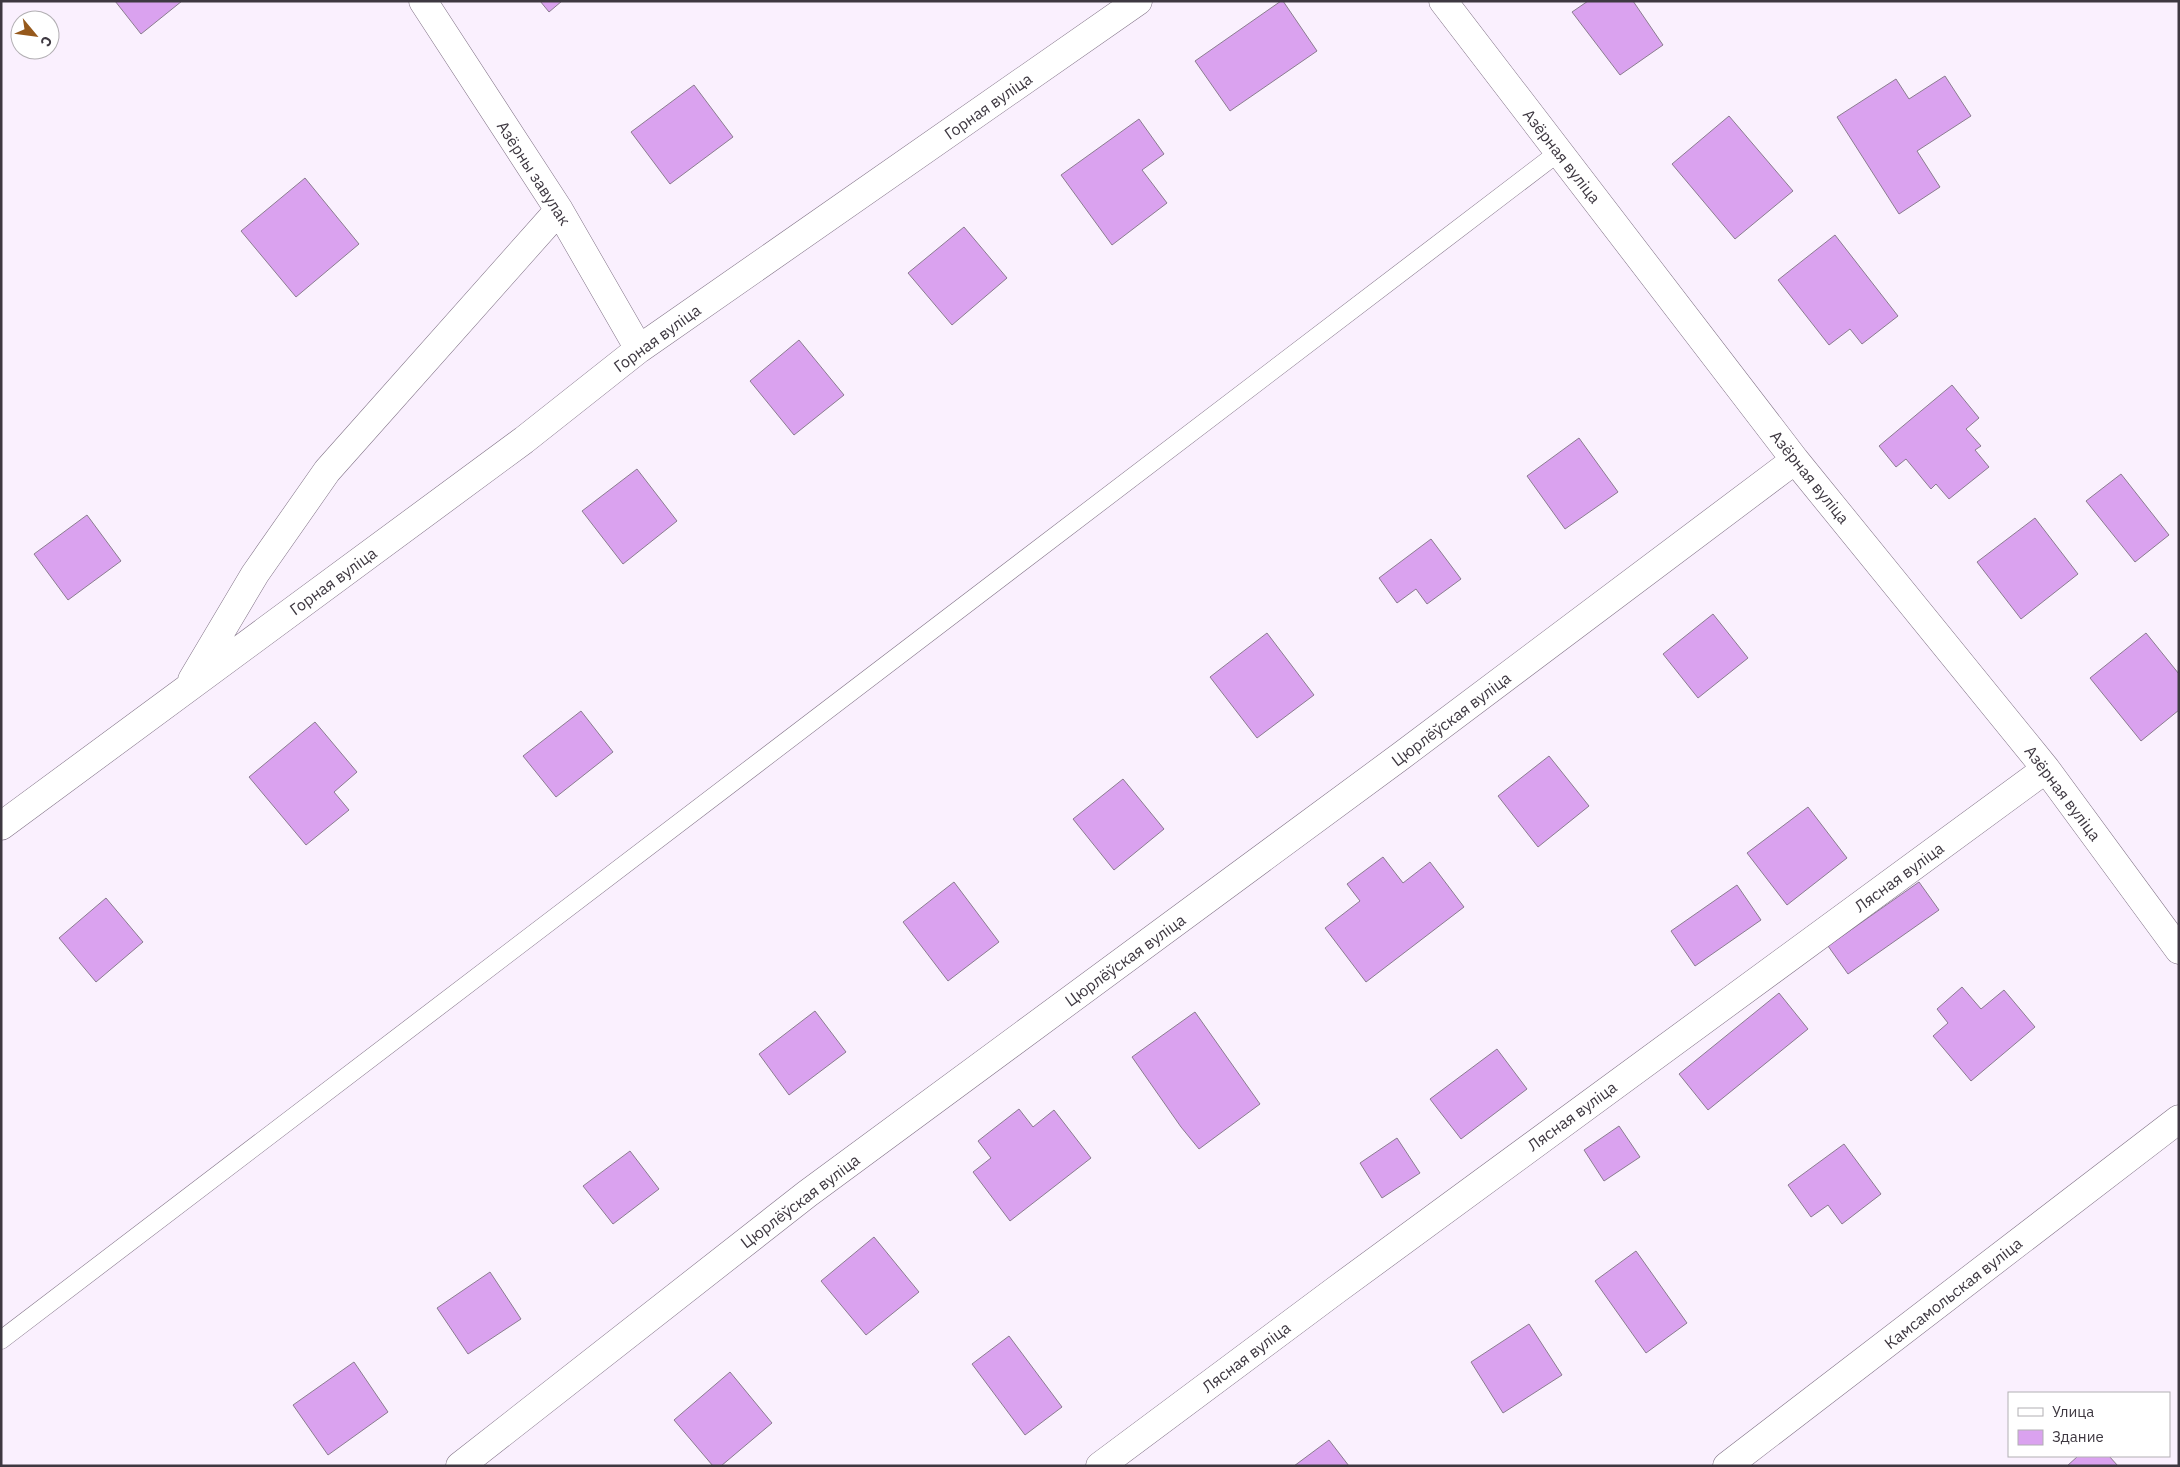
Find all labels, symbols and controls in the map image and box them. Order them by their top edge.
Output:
north arrow [10,10,60,60]
text: С [36,33,56,50]
street label: Горная вуліца [940,68,1036,144]
street label: Азёрная вуліца [1519,105,1605,208]
street label: Азёрны завулак [493,117,575,229]
street label: Горная вуліца [610,299,705,376]
street label: Азёрная вуліца [1766,426,1854,528]
street label: Горная вуліца [286,542,381,619]
street label: Цюрлёўская вуліца [1387,667,1515,770]
street label: Азёрная вуліца [2021,741,2106,845]
street label: Лясная вуліца [1850,838,1948,916]
street label: Цюрлёўская вуліца [1061,909,1190,1010]
street label: Лясная вуліца [1523,1077,1621,1155]
street label: Цюрлёўская вуліца [736,1149,864,1252]
street label: Камсамольская вуліца [1880,1233,2026,1353]
street label: Лясная вуліца [1198,1317,1295,1397]
legend [2008,1392,2170,1457]
text: Улица [2052,1402,2094,1421]
text: Здание [2052,1427,2104,1446]

